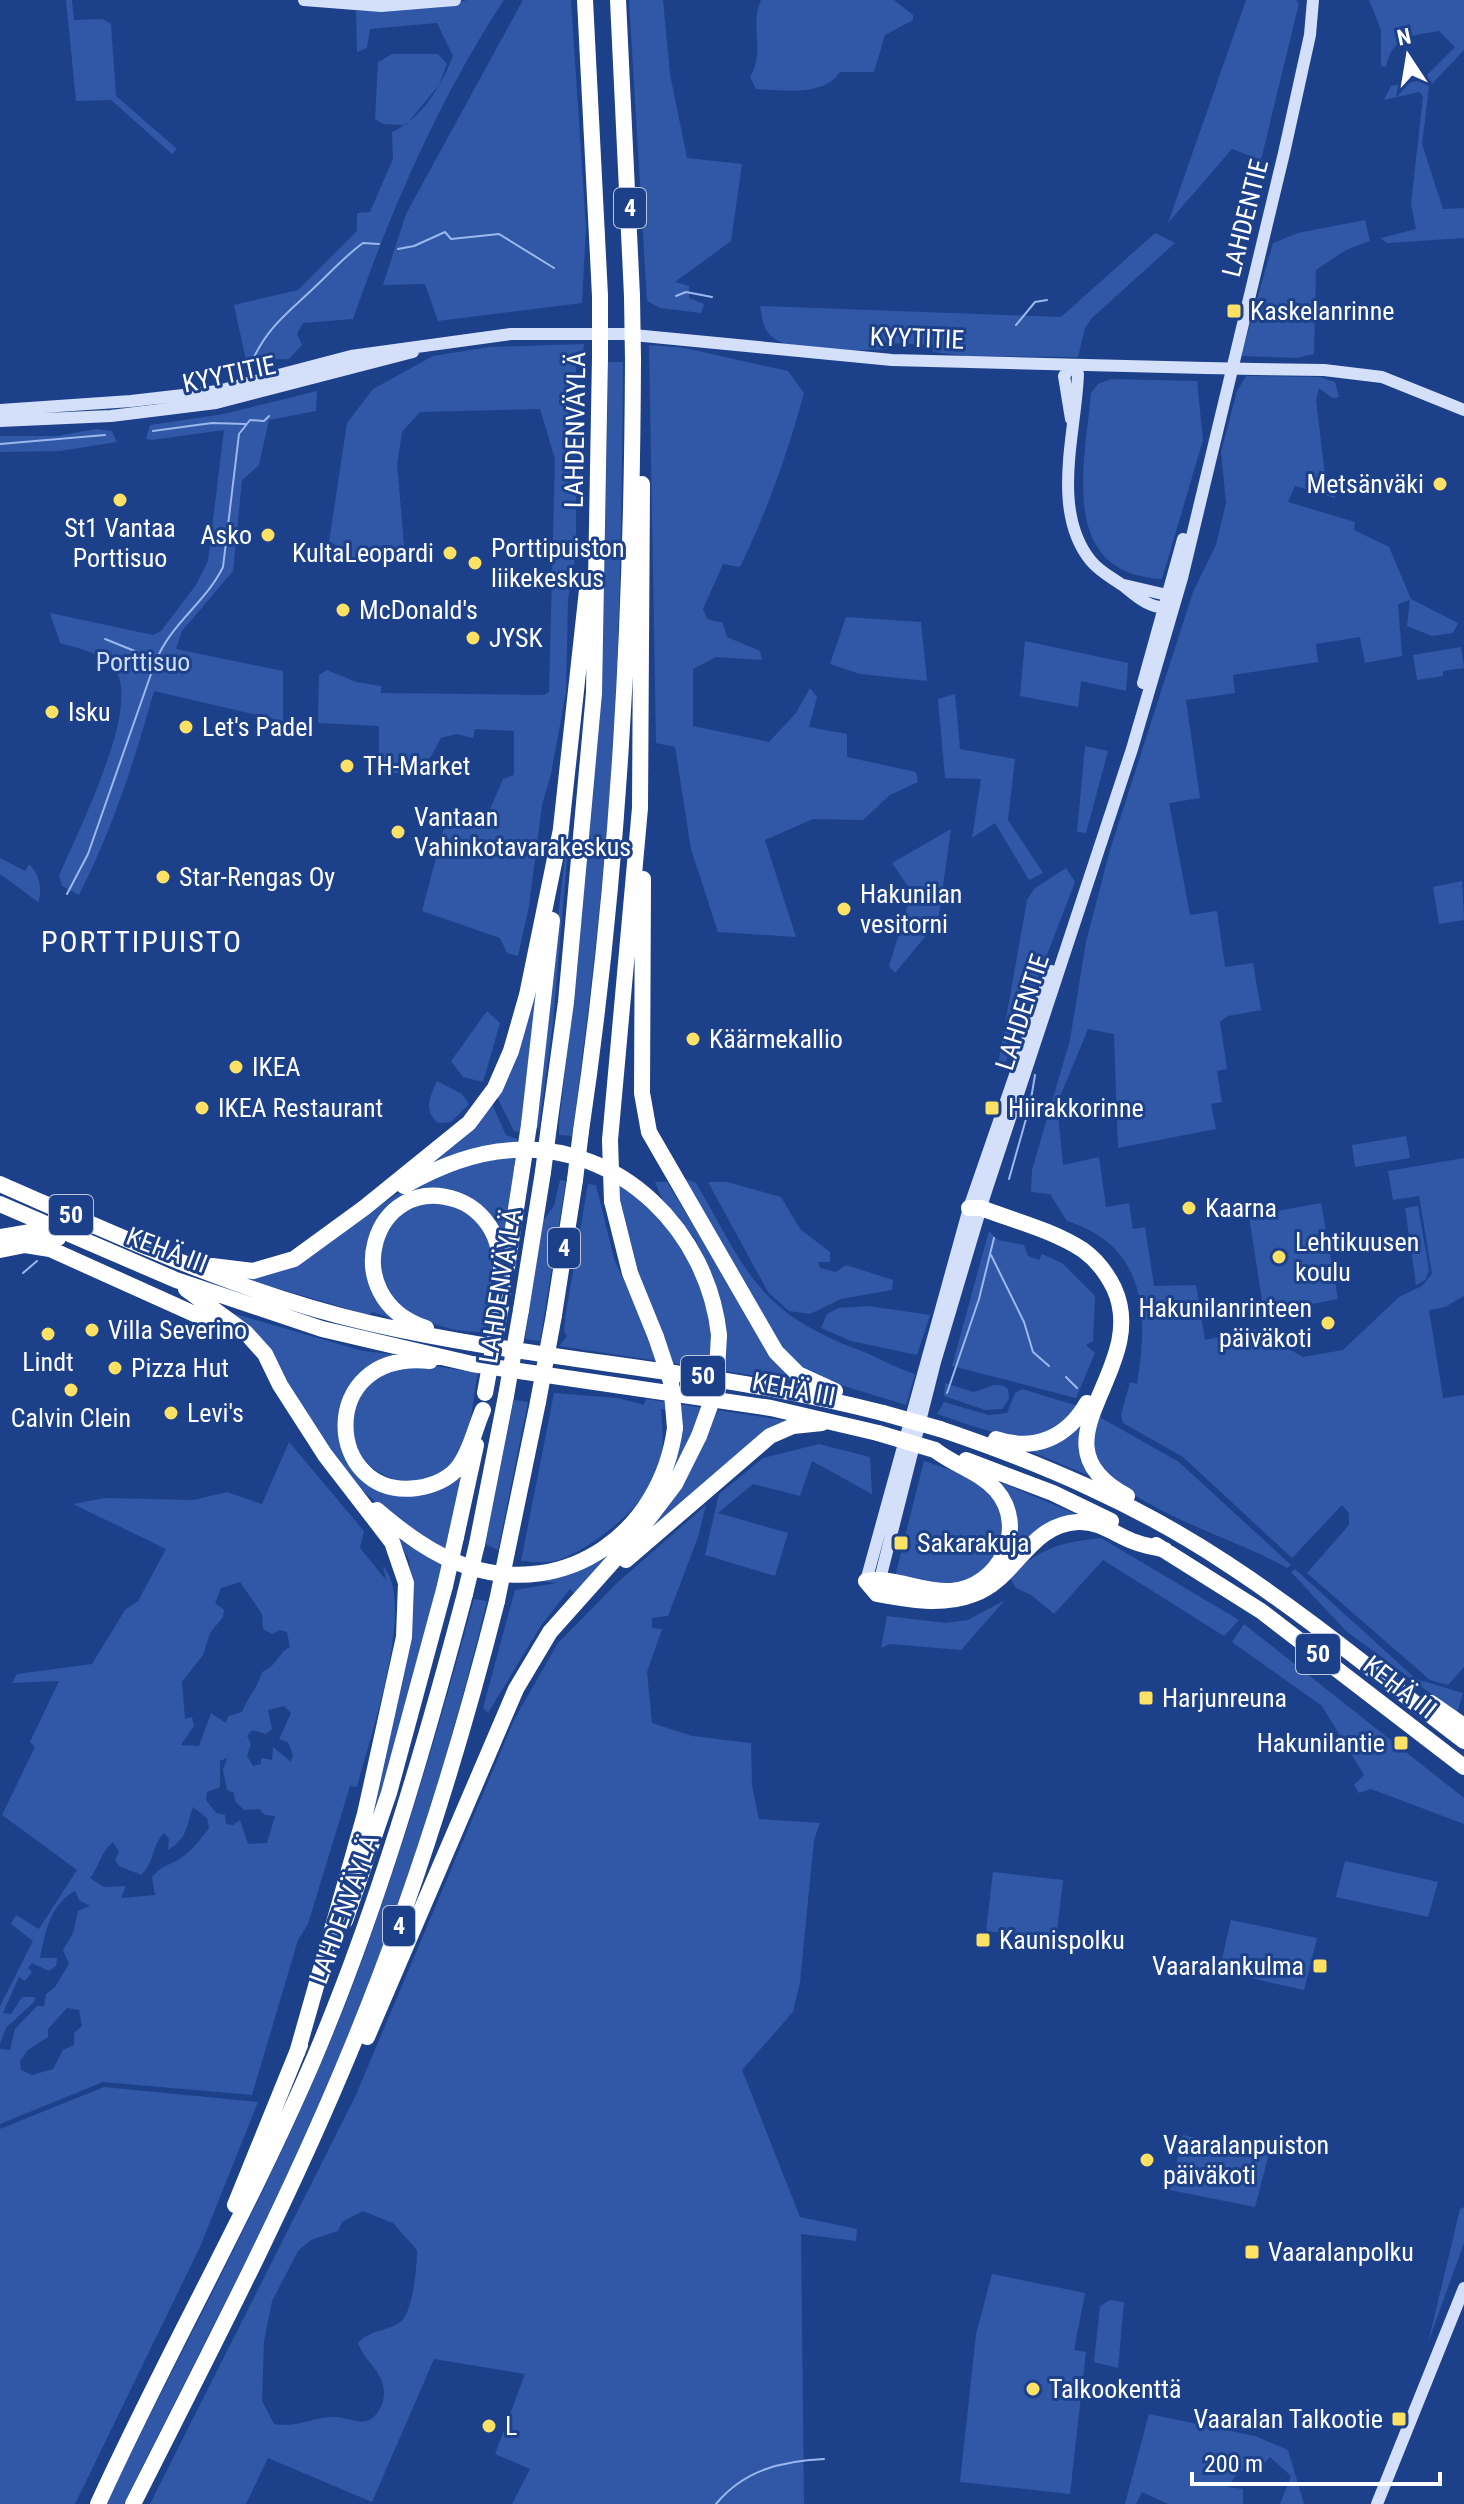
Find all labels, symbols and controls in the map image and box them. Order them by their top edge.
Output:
north arrow [1368,16,1448,96]
text: N [1395,23,1413,51]
street label: LAHDENTIE [1216,156,1274,280]
road number: 4 [614,188,646,228]
place label: Kaskelanrinne [1250,296,1394,326]
marker: Kaskelanrinne [1225,302,1243,320]
street label: KYYTITIE [869,321,965,355]
street label: KYYTITIE [180,349,278,399]
street label: LAHDENVÄYLÄ [559,352,591,508]
place label: Metsänväki [1307,469,1424,499]
marker: Metsänväki [1431,475,1449,493]
marker: St1 Vantaa Porttisuo [111,491,129,509]
place label: St1 Vantaa Porttisuo [64,513,176,573]
place label: Asko [200,520,252,550]
marker: Asko [259,526,277,544]
place label: Porttipuiston liikekeskus [491,533,625,593]
place label: KultaLeopardi [292,538,434,568]
marker: KultaLeopardi [441,544,459,562]
marker: Porttipuiston liikekeskus [466,554,484,572]
place label: McDonald's [359,595,478,625]
marker: McDonald's [334,601,352,619]
place label: JYSK [489,623,543,653]
marker: JYSK [464,629,482,647]
park label: Porttisuo [96,647,190,677]
place label: Isku [68,697,111,727]
marker: Isku [43,703,61,721]
place label: Let's Padel [202,712,313,742]
marker: Let's Padel [177,718,195,736]
place label: TH-Market [363,751,470,781]
marker: TH-Market [338,757,356,775]
place label: Vantaan Vahinkotavarakeskus [414,802,631,862]
marker: Vantaan Vahinkotavarakeskus [389,823,407,841]
place label: Star-Rengas Oy [179,862,335,892]
marker: Star-Rengas Oy [154,868,172,886]
place label: Hakunilan vesitorni [860,879,962,939]
marker: Hakunilan vesitorni [835,900,853,918]
district label: PORTTIPUISTO [41,924,243,959]
street label: LAHDENTIE [989,950,1055,1074]
place label: Käärmekallio [709,1024,843,1054]
marker: Käärmekallio [684,1030,702,1048]
place label: IKEA [252,1052,301,1082]
marker: IKEA [227,1058,245,1076]
place label: IKEA Restaurant [218,1093,383,1123]
place label: Hiirakkorinne [1008,1093,1144,1123]
marker: IKEA Restaurant [193,1099,211,1117]
marker: Hiirakkorinne [983,1099,1001,1117]
place label: Kaarna [1205,1193,1277,1223]
road number: 50 [49,1195,93,1235]
marker: Kaarna [1180,1199,1198,1217]
street label: LAHDENVÄYLÄ [473,1206,527,1366]
street label: KEHÄ III [122,1221,212,1279]
place label: Lehtikuusen koulu [1295,1227,1419,1287]
road number: 4 [548,1228,580,1268]
marker: Lehtikuusen koulu [1270,1248,1288,1266]
place label: Hakunilanrinteen päiväkoti [1138,1293,1312,1353]
marker: Hakunilanrinteen päiväkoti [1319,1314,1337,1332]
place label: Villa Severino [108,1315,247,1345]
marker: Villa Severino [83,1321,101,1339]
marker: Lindt [39,1325,57,1343]
place label: Lindt [22,1347,74,1377]
place label: Pizza Hut [131,1353,229,1383]
road number: 50 [681,1356,725,1396]
marker: Pizza Hut [106,1359,124,1377]
street label: KEHÄ III [750,1366,838,1412]
marker: Calvin Clein [62,1381,80,1399]
place label: Levi's [187,1398,244,1428]
place label: Calvin Clein [11,1403,131,1433]
marker: Levi's [162,1404,180,1422]
place label: Sakarakuja [917,1528,1030,1558]
marker: Sakarakuja [892,1534,910,1552]
road number: 50 [1296,1634,1340,1674]
street label: KEHÄ III [1358,1649,1442,1725]
place label: Harjunreuna [1162,1683,1287,1713]
marker: Harjunreuna [1137,1689,1155,1707]
place label: Hakunilantie [1257,1728,1385,1758]
marker: Hakunilantie [1392,1734,1410,1752]
street label: LAHDENVÄYLÄ [303,1830,385,1988]
road number: 4 [383,1906,415,1946]
place label: Kaunispolku [999,1925,1125,1955]
marker: Kaunispolku [974,1931,992,1949]
place label: Vaaralankulma [1152,1951,1304,1981]
marker: Vaaralankulma [1311,1957,1329,1975]
place label: Vaaralanpuiston päiväkoti [1163,2130,1329,2190]
marker: Vaaralanpuiston päiväkoti [1138,2151,1156,2169]
place label: Vaaralanpolku [1268,2237,1414,2267]
marker: Vaaralanpolku [1243,2243,1261,2261]
place label: Talkookenttä [1049,2374,1181,2404]
marker: Talkookenttä [1024,2380,1042,2398]
place label: Vaaralan Talkootie [1194,2404,1383,2434]
marker: Vaaralan Talkootie [1390,2410,1408,2428]
place label: L [505,2411,517,2441]
marker: L [480,2417,498,2435]
scale bar [1192,2436,1440,2486]
text: 200 m [1204,2450,1263,2478]

